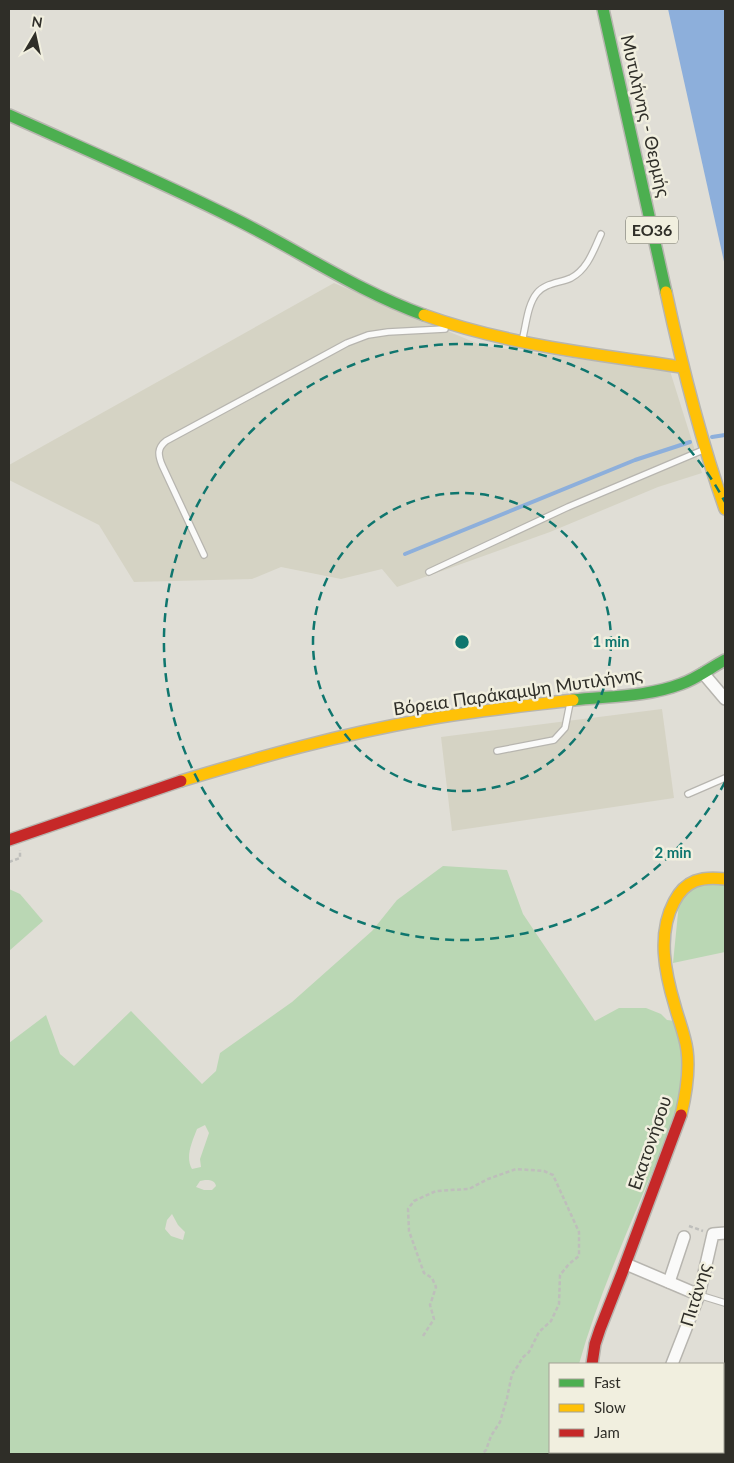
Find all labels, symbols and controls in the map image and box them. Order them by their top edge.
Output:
north arrow [10,10,60,60]
text: N [30,12,44,31]
street label: Μυτιλήνης - Θερμής [617,33,675,200]
road number: ΕΟ36 [626,216,678,244]
text: 1 min [592,632,630,650]
centre of rings [453,633,471,651]
street label: Βόρεια Παράκαμψη Μυτιλήνης [392,663,645,719]
text: 2 min [654,843,692,861]
street label: Εκατονήσου [623,1093,675,1193]
street label: Πιτάνης [675,1260,715,1329]
legend [549,1363,724,1453]
text: Fast [594,1373,621,1391]
text: Slow [594,1398,626,1416]
text: Jam [594,1423,620,1441]

